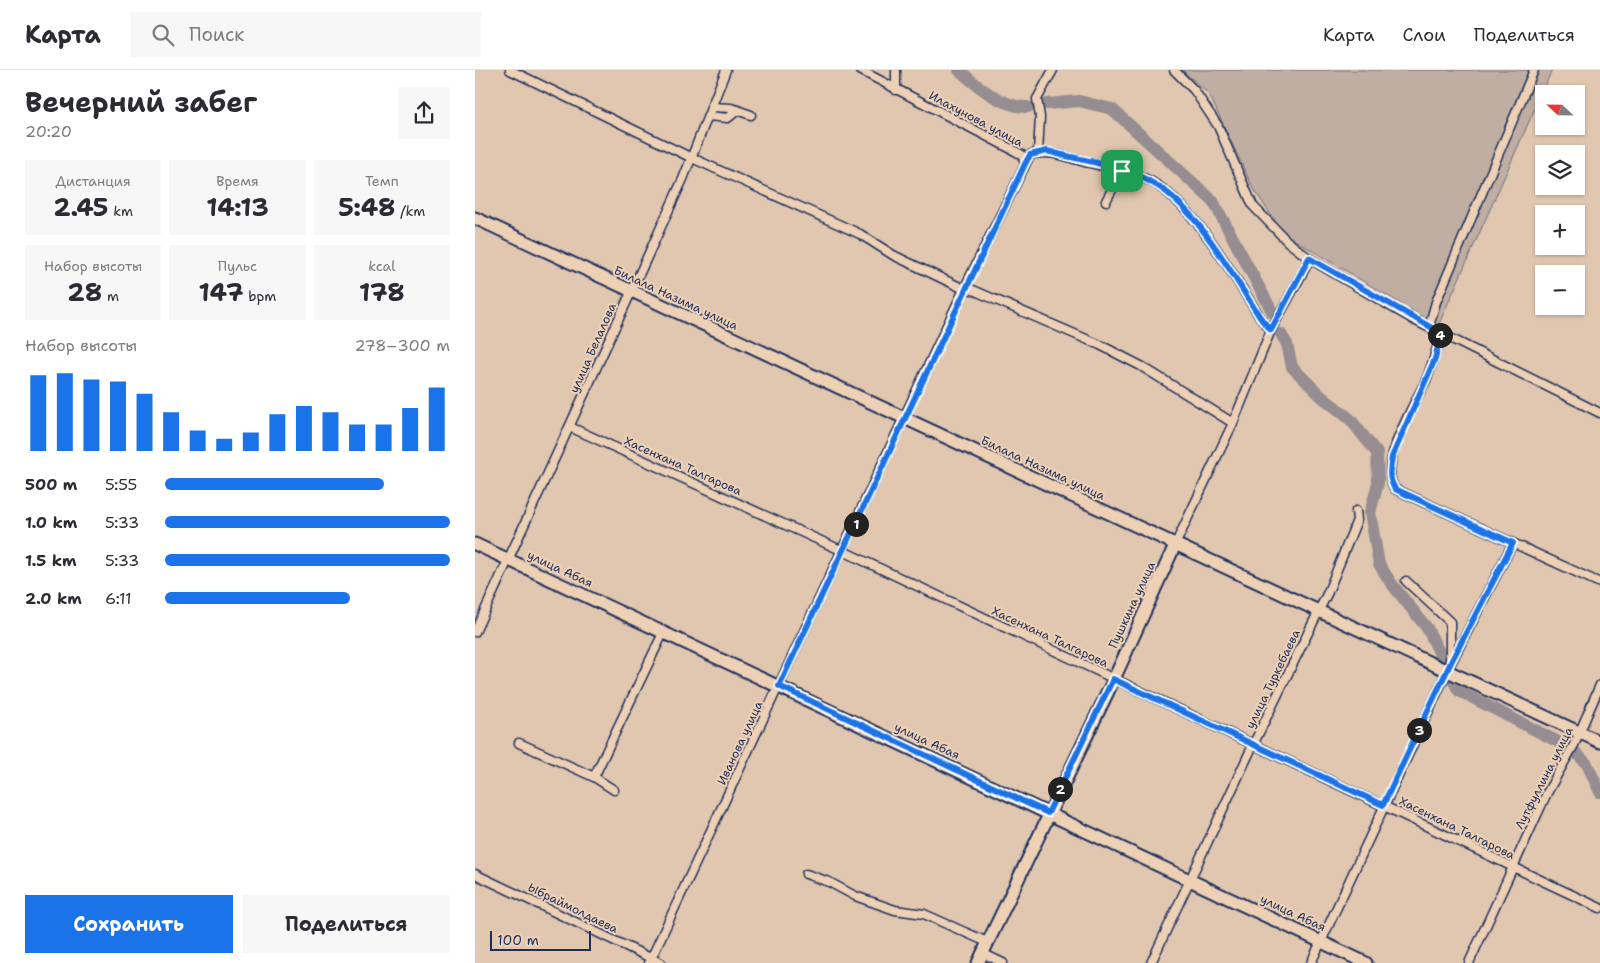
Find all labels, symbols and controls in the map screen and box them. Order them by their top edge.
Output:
search box [131,12,481,57]
text: Карта [25,19,101,51]
icon: search [149,21,177,49]
text: Поиск [189,22,244,47]
text: Карта [1323,23,1374,47]
text: Слои [1402,23,1446,47]
text: Поделиться [1474,23,1575,47]
text: Вечерний забег [25,83,257,121]
north arrow [1535,85,1585,135]
map controls [1535,85,1585,315]
button: share [398,87,450,139]
street label: Илахунова улица [926,87,1026,151]
text: 20:20 [25,121,72,142]
button: layers [1535,145,1585,195]
pin [1101,150,1143,192]
icon: arrive [1108,157,1136,185]
text: Дистанция [56,172,131,190]
text: Время [216,172,259,190]
text: Темп [365,172,399,190]
text: 2.45 [53,190,108,224]
text: 14:13 [206,190,269,224]
text: 5:48 [338,190,396,224]
text: km [108,202,133,220]
text: /km [396,202,425,220]
button: + [1535,205,1585,255]
text: Набор высоты [44,257,142,275]
text: Пульс [218,257,257,275]
text: kcal [368,257,395,275]
street label: Билала Назима улица [611,262,741,334]
button: − [1535,265,1585,315]
text: 28 [67,275,102,309]
text: 147 [199,275,243,309]
text: 178 [359,275,405,309]
text: m [102,287,119,305]
text: bpm [243,287,276,305]
street label: улица Белалова [566,300,620,395]
pin: 4 [1427,322,1453,348]
text: 4 [1436,326,1445,344]
text: Набор высоты [25,335,137,356]
text: 278–300 m [355,335,450,356]
street label: Билала Назима улица [978,432,1108,504]
street label: Хасенхана Талгарова [622,433,745,499]
text: 500 m [25,474,77,495]
text: 5:55 [105,474,137,495]
text: 1.0 km [25,512,77,533]
text: 5:33 [105,512,139,533]
pin: 1 [843,512,869,536]
text: 1 [853,515,860,533]
street label: улица Абая [525,547,595,591]
text: 1.5 km [25,550,77,571]
text: 5:33 [105,550,139,571]
street label: Пушкина улица [1105,558,1159,651]
text: 2.0 km [25,588,82,609]
text: 6:11 [105,588,132,609]
street label: Хасенхана Талгарова [989,603,1111,671]
street label: улица Туркебаева [1242,626,1304,731]
street label: Иванова улица [714,698,767,787]
pin: 3 [1407,718,1431,742]
street label: улица Абая [892,719,962,763]
text: 3 [1415,721,1424,739]
street label: Лутфуллина улица [1511,724,1577,832]
pin: 2 [1047,776,1073,802]
text: 2 [1056,780,1065,798]
street label: Хасенхана Талгарова [1396,793,1518,863]
street label: Ыбраймолдаева [525,879,621,937]
street label: улица Абая [1258,891,1328,935]
button: Сохранить [25,895,233,953]
button: Поделиться [243,895,450,953]
scale bar [490,928,591,951]
text: 100 m [497,931,539,949]

